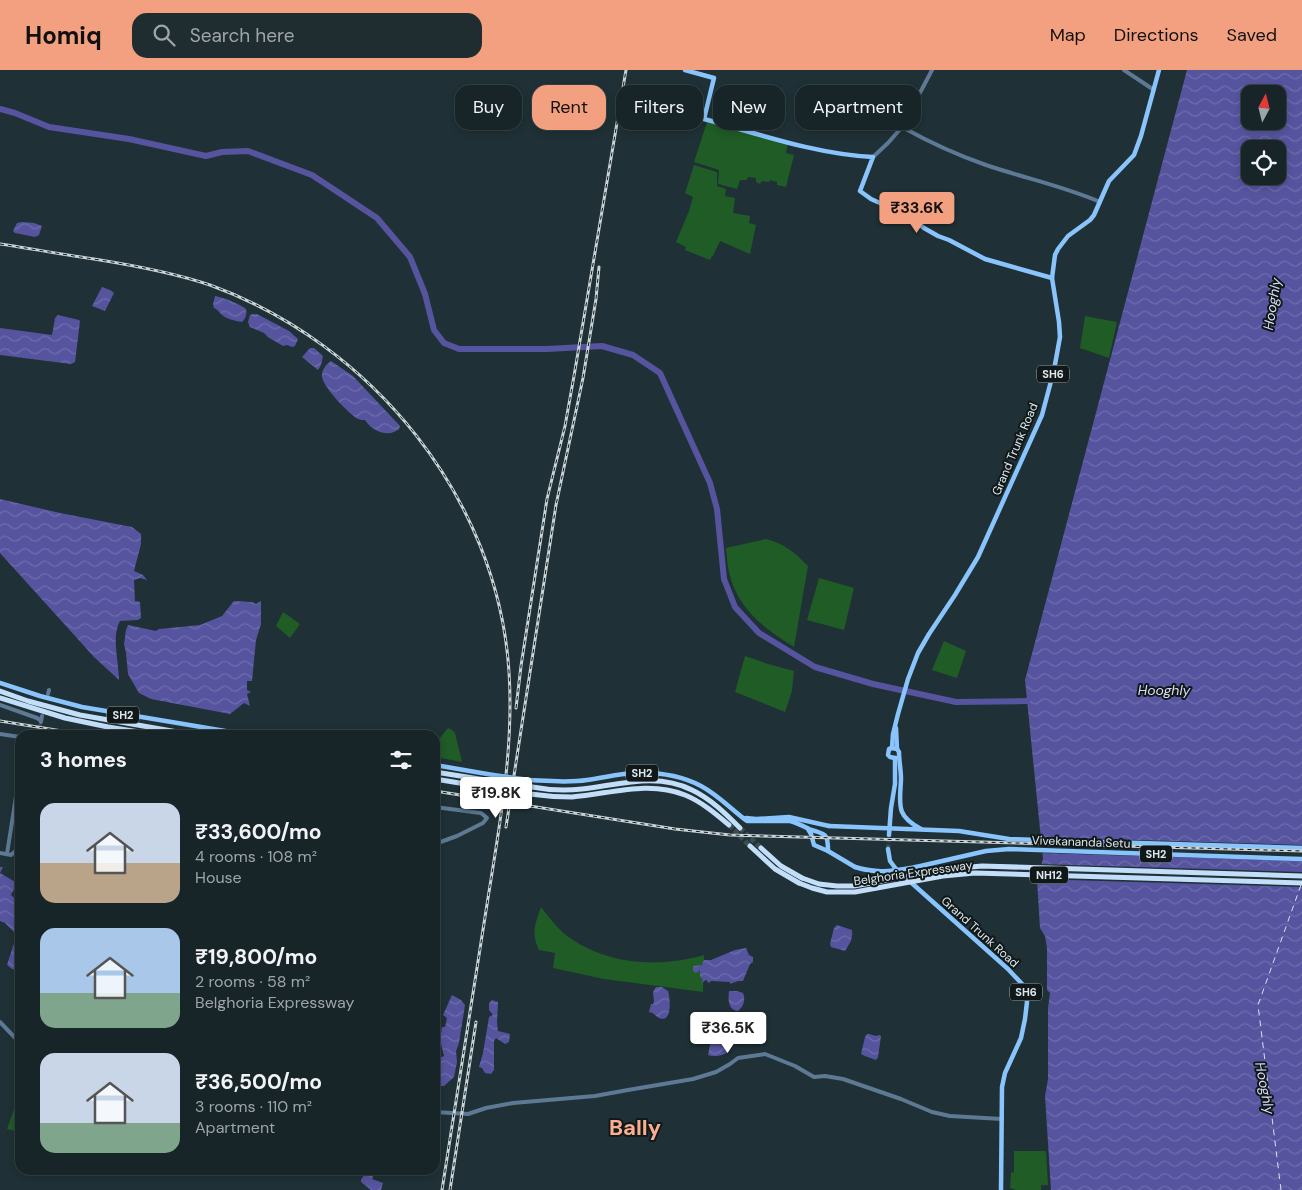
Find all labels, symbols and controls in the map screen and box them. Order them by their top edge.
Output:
search box [132,13,482,58]
text: Homiq [25,20,102,51]
icon: search [150,21,178,49]
text: Search here [190,23,295,48]
text: Map [1050,23,1086,47]
text: Directions [1114,23,1199,47]
text: Saved [1227,23,1277,47]
chip: Buy [455,85,522,130]
chip: Rent [532,85,606,130]
chip: Filters [616,85,703,130]
chip: New [713,85,785,130]
chip: Apartment [795,85,921,130]
north arrow [1241,85,1286,130]
map controls [1241,85,1286,185]
button: locate [1241,140,1286,185]
pin: ₹33.6K [876,191,958,234]
text: ₹33.6K [890,197,944,218]
water label: Hooghly [1259,275,1285,331]
road number: SH6 [1037,366,1069,382]
street label: Grand Trunk Road [988,400,1042,498]
water label: Hooghly [1138,681,1192,699]
road number: SH2 [107,706,139,724]
text: 3 homes [40,746,127,774]
icon: filters [387,746,415,774]
road number: SH2 [626,764,658,781]
pin: ₹19.8K [455,776,537,819]
text: ₹19.8K [471,782,521,803]
text: ₹33,600/mo [195,818,322,846]
icon: home [80,823,140,883]
street label: Vivekananda Setu [1031,832,1131,852]
text: 4 rooms · 108 m² [195,846,317,867]
road number: SH2 [1140,846,1172,862]
street label: Belghoria Expressway [853,857,974,889]
road number: NH12 [1030,866,1068,884]
text: House [195,867,242,888]
street label: Grand Trunk Road [938,893,1022,971]
text: ₹19,800/mo [195,943,317,971]
icon: home [80,948,140,1008]
text: 2 rooms · 58 m² [195,971,310,992]
road number: SH6 [1010,984,1042,1000]
text: Belghoria Expressway [195,992,354,1013]
pin: ₹36.5K [687,1012,769,1054]
text: ₹36.5K [701,1017,755,1038]
water label: Hooghly [1251,1060,1279,1117]
text: ₹36,500/mo [195,1068,322,1096]
icon: home [80,1073,140,1133]
text: 3 rooms · 110 m² [195,1096,312,1117]
district label: Bally [609,1113,661,1142]
text: Apartment [195,1117,275,1138]

